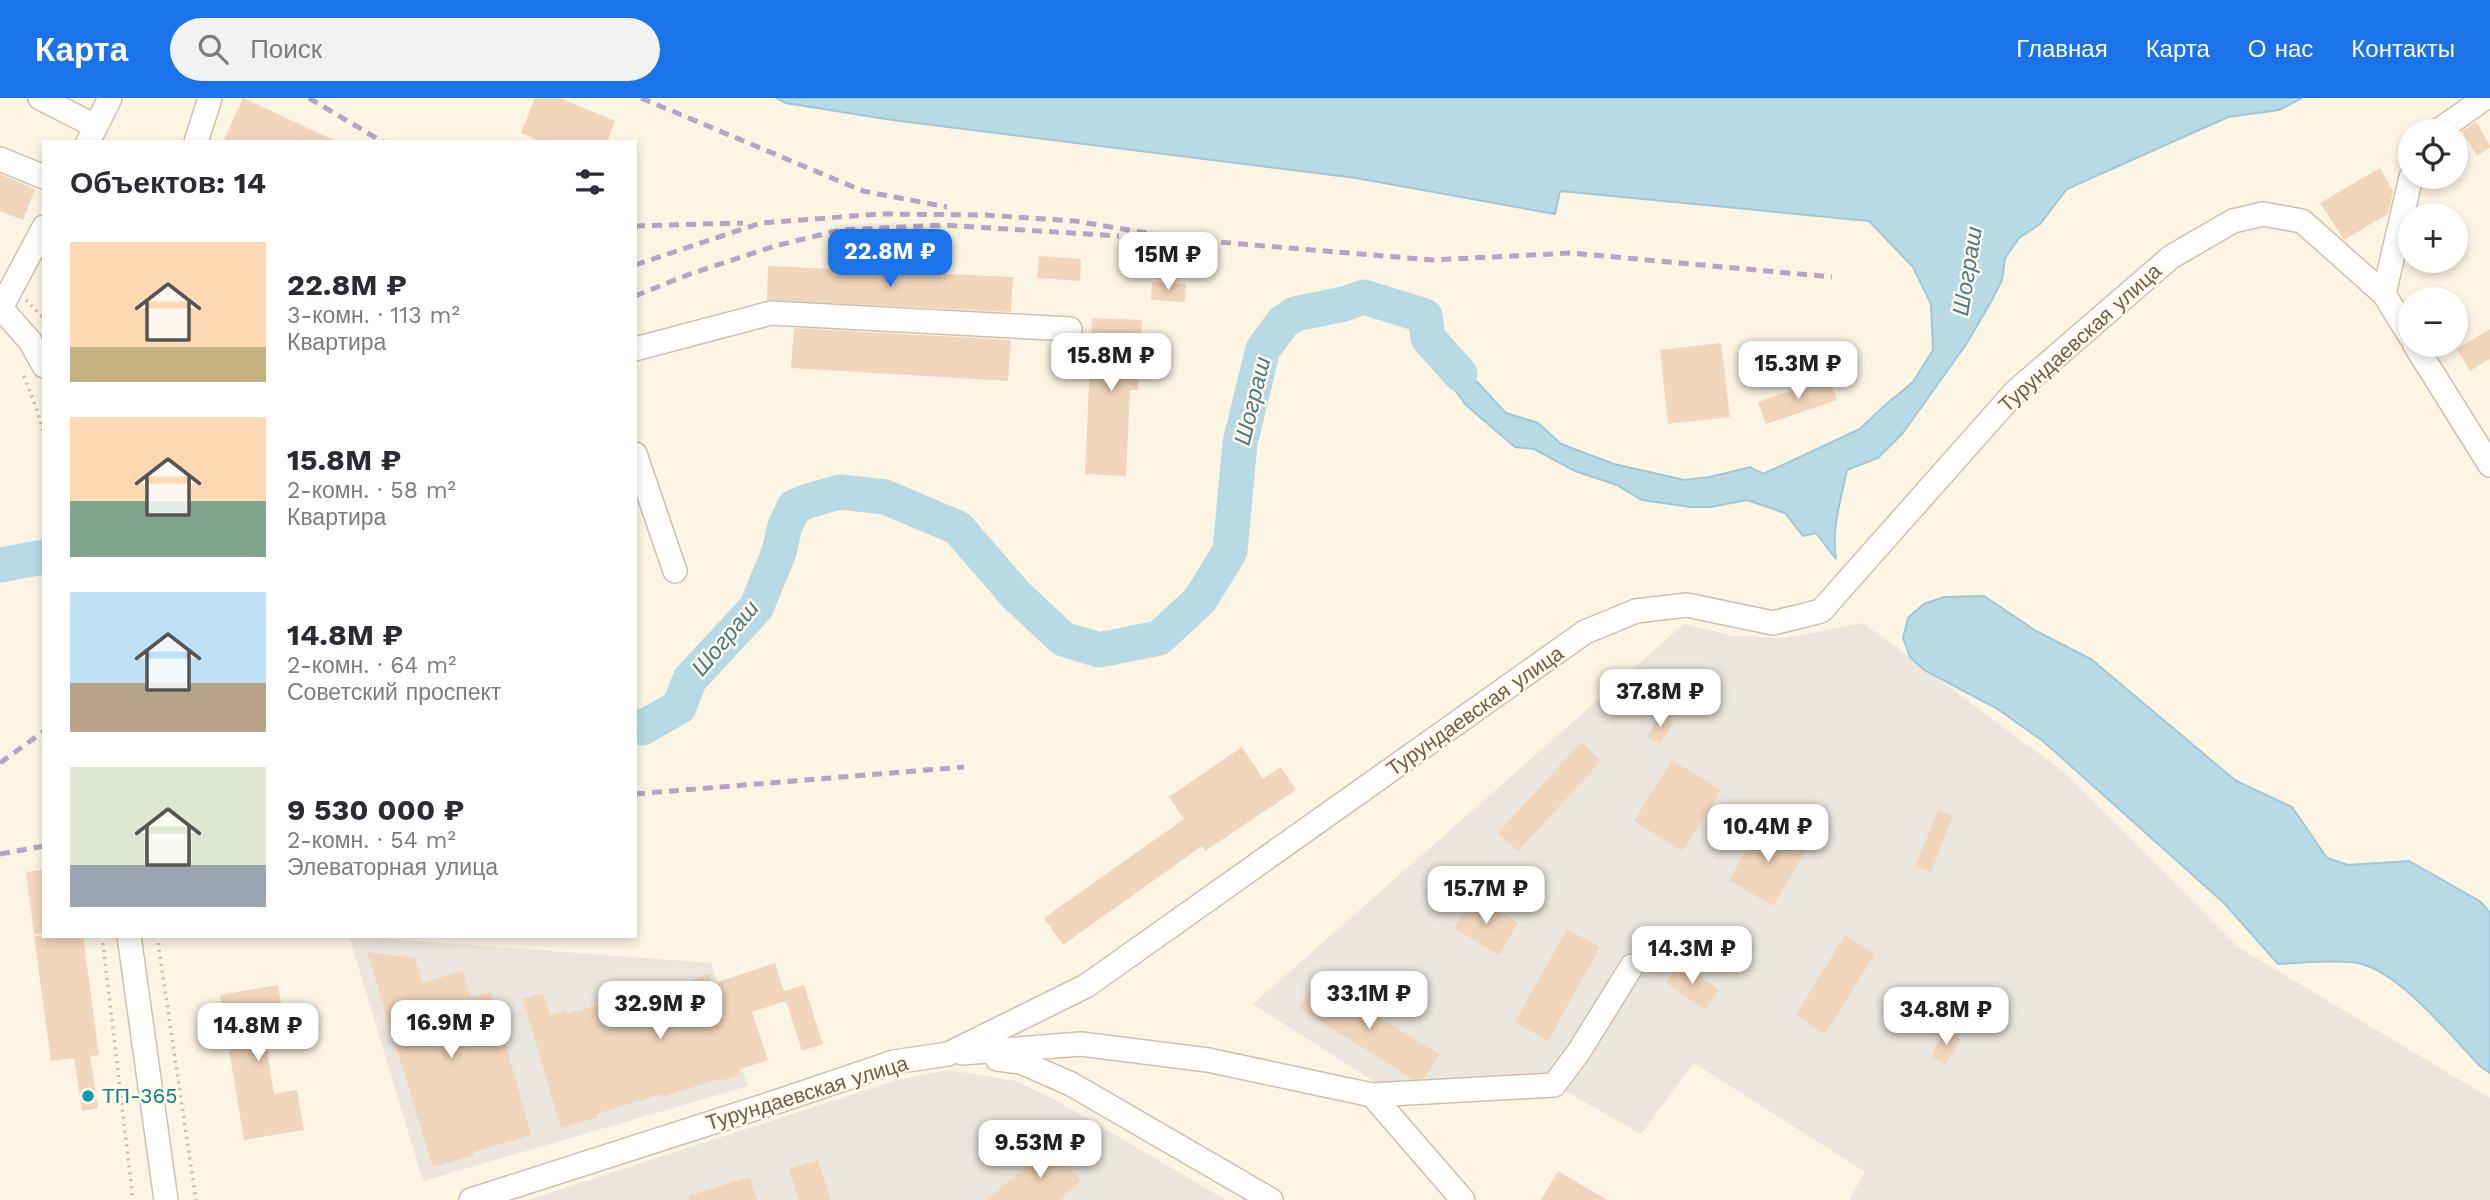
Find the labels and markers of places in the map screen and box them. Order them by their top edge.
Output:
pin: 22.8M ₽ [825,230,955,289]
pin: 15M ₽ [1119,232,1217,292]
pin: 15.8M ₽ [1046,334,1176,393]
pin: 15.3M ₽ [1733,342,1863,401]
pin: 37.8M ₽ [1595,670,1725,729]
pin: 10.4M ₽ [1703,804,1833,864]
pin: 15.7M ₽ [1421,866,1551,926]
pin: 14.3M ₽ [1627,926,1757,986]
pin: 33.1M ₽ [1304,972,1434,1031]
pin: 32.9M ₽ [595,982,725,1041]
pin: 34.8M ₽ [1881,988,2011,1047]
pin: 16.9M ₽ [386,1000,516,1060]
pin: 14.8M ₽ [193,1004,323,1063]
place label: ТП-365 [102,1083,178,1108]
marker: ТП-365 [80,1088,96,1104]
pin: 9.53M ₽ [975,1121,1105,1180]

